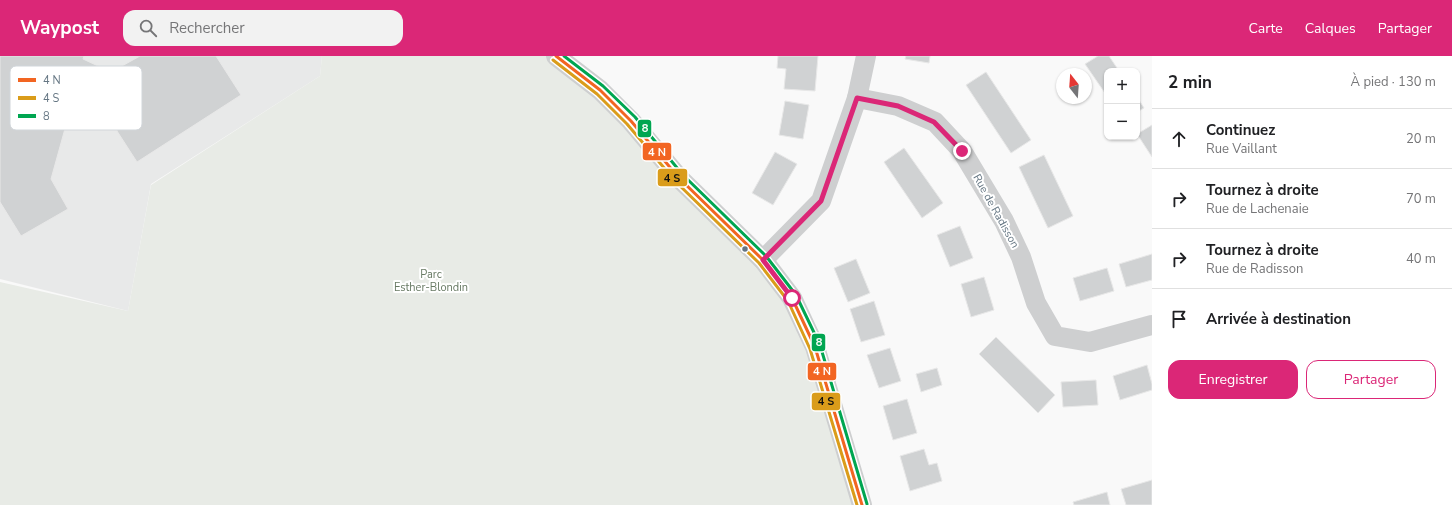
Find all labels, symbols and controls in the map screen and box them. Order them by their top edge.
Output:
search box [123,10,403,46]
text: Waypost [20,15,99,41]
icon: search [137,17,159,39]
text: Rechercher [169,18,245,38]
text: Carte [1249,19,1283,38]
text: Calques [1305,19,1356,38]
text: Partager [1378,19,1432,38]
legend [10,66,142,130]
north arrow [1056,68,1092,104]
map controls [1104,68,1140,140]
button: + [1104,68,1140,104]
text: 2 min [1168,71,1212,94]
text: 4 N [43,73,61,88]
text: À pied · 130 m [1351,73,1436,91]
text: 4 S [43,91,59,106]
button: − [1104,104,1140,140]
text: 8 [43,109,50,124]
line badge: 8 [637,119,652,138]
text: Continuez [1206,120,1275,140]
text: 8 [642,121,649,136]
icon: ahead [1168,128,1190,150]
text: 20 m [1406,130,1436,148]
text: Rue Vaillant [1206,140,1277,158]
line badge: 4 N [642,142,672,161]
route end [953,142,971,160]
text: 4 N [648,145,666,160]
line badge: 4 S [657,168,688,187]
text: 4 S [664,171,680,186]
street label: Rue de Radisson [969,171,1023,251]
text: Tournez à droite [1206,180,1319,200]
icon: right [1168,188,1190,210]
text: 70 m [1406,190,1436,208]
text: Rue de Lachenaie [1206,200,1309,218]
text: Tournez à droite [1206,240,1319,260]
unlabelled marker [740,244,750,254]
icon: right [1168,248,1190,270]
text: 40 m [1406,250,1436,268]
text: Rue de Radisson [1206,260,1303,278]
park label: Parc Esther-Blondin [394,267,468,295]
route start [783,289,801,307]
icon: arrive [1168,308,1190,330]
text: Arrivée à destination [1206,309,1351,329]
line badge: 8 [811,333,826,352]
text: 8 [816,335,823,350]
button: Enregistrer [1168,360,1298,399]
button: Partager [1306,360,1436,399]
line badge: 4 N [807,362,837,381]
text: 4 N [813,364,831,379]
line badge: 4 S [811,392,841,411]
text: 4 S [818,394,834,409]

